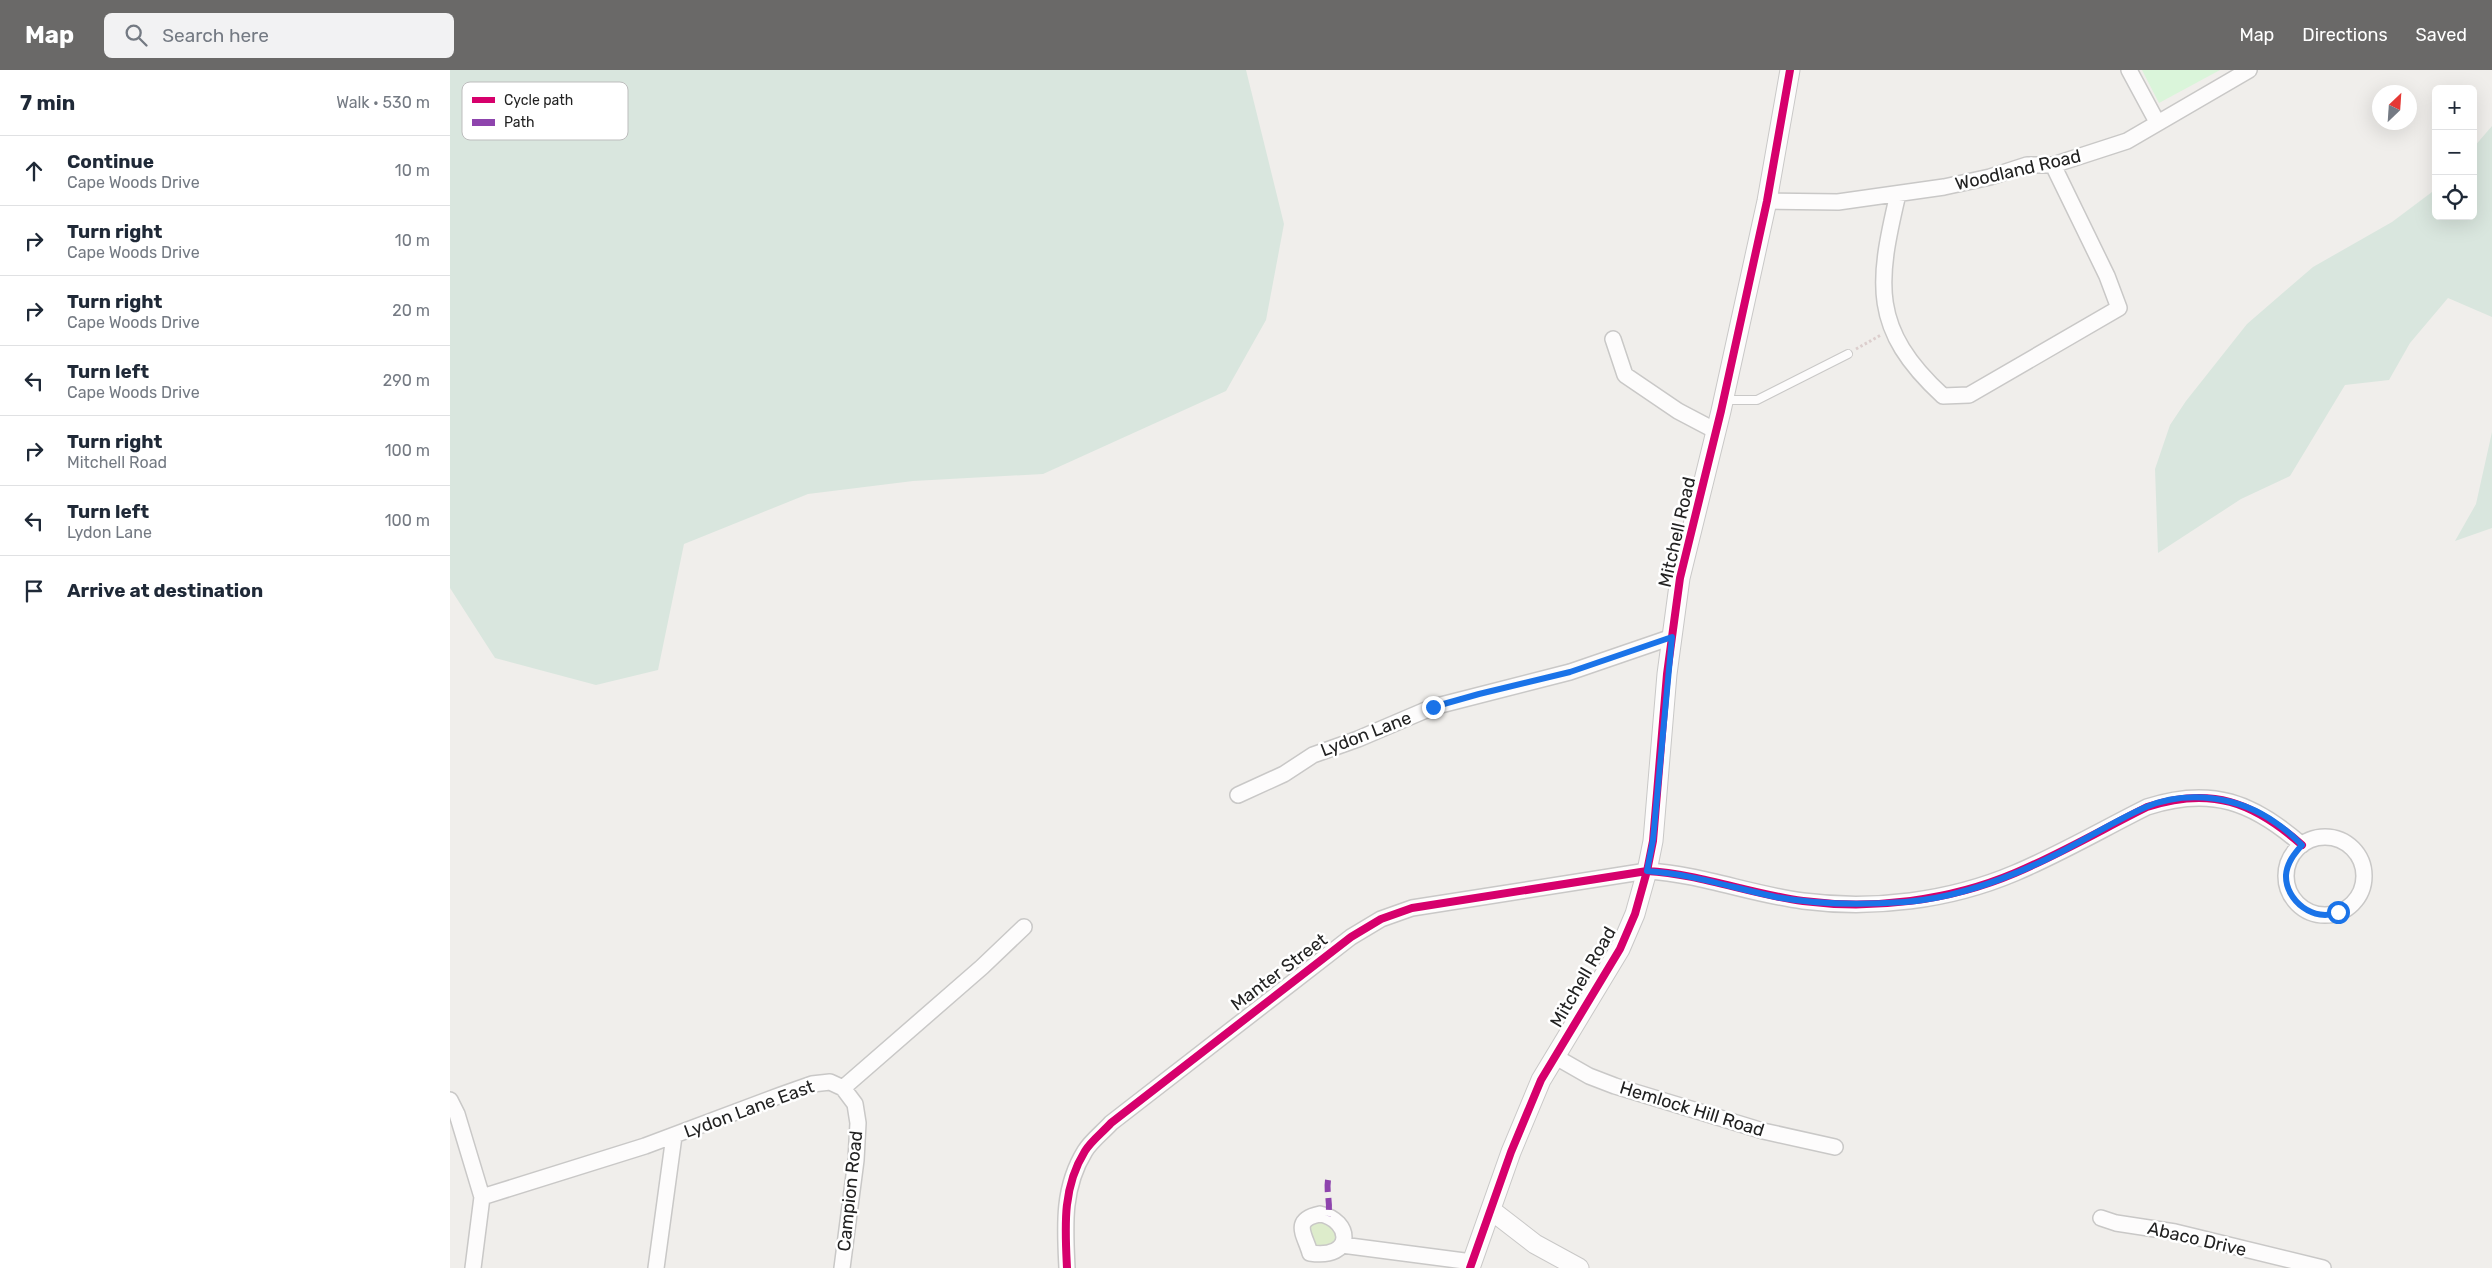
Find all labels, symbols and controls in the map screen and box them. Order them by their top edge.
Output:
search box [104,13,454,58]
text: Map [25,21,74,49]
icon: search [122,21,150,49]
text: Search here [162,24,269,47]
text: Map [2239,24,2274,46]
text: Directions [2302,24,2388,46]
text: Saved [2416,24,2467,46]
legend [462,82,628,140]
north arrow [2372,85,2417,130]
map controls [2432,85,2477,220]
button: + [2432,85,2477,130]
text: 7 min [20,90,75,115]
text: Cycle path [504,92,573,109]
text: Walk · 530 m [336,93,430,112]
text: Path [504,114,535,131]
button: − [2432,130,2477,175]
street label: Woodland Road [1953,145,2083,195]
text: Continue [67,150,154,173]
icon: ahead [20,157,48,185]
text: 10 m [395,161,430,180]
text: Cape Woods Drive [67,173,200,192]
button: locate [2432,175,2477,220]
text: Turn right [67,220,162,243]
icon: right [20,227,48,255]
text: 10 m [395,231,430,250]
text: Cape Woods Drive [67,243,200,262]
text: Turn right [67,290,162,313]
icon: right [20,297,48,325]
text: 20 m [392,301,430,320]
text: Cape Woods Drive [67,313,200,332]
text: Turn left [67,360,149,383]
icon: left [20,367,48,395]
text: 290 m [383,371,430,390]
text: Cape Woods Drive [67,383,200,402]
text: Turn right [67,430,162,453]
icon: right [20,437,48,465]
text: 100 m [385,441,430,460]
text: Mitchell Road [67,453,167,472]
street label: Mitchell Road [1654,475,1700,589]
text: Turn left [67,500,149,523]
icon: left [20,507,48,535]
text: 100 m [385,511,430,530]
text: Lydon Lane [67,523,152,542]
icon: arrive [20,577,48,605]
text: Arrive at destination [67,579,263,602]
route end [1422,696,1445,719]
street label: Lydon Lane [1318,707,1414,761]
route start [2327,901,2350,924]
street label: Mitchell Road [1545,923,1621,1031]
street label: Manter Street [1226,929,1332,1015]
street label: Lydon Lane East [681,1075,817,1143]
street label: Hemlock Hill Road [1617,1077,1767,1141]
street label: Campion Road [833,1130,867,1252]
street label: Abaco Drive [2145,1217,2249,1261]

